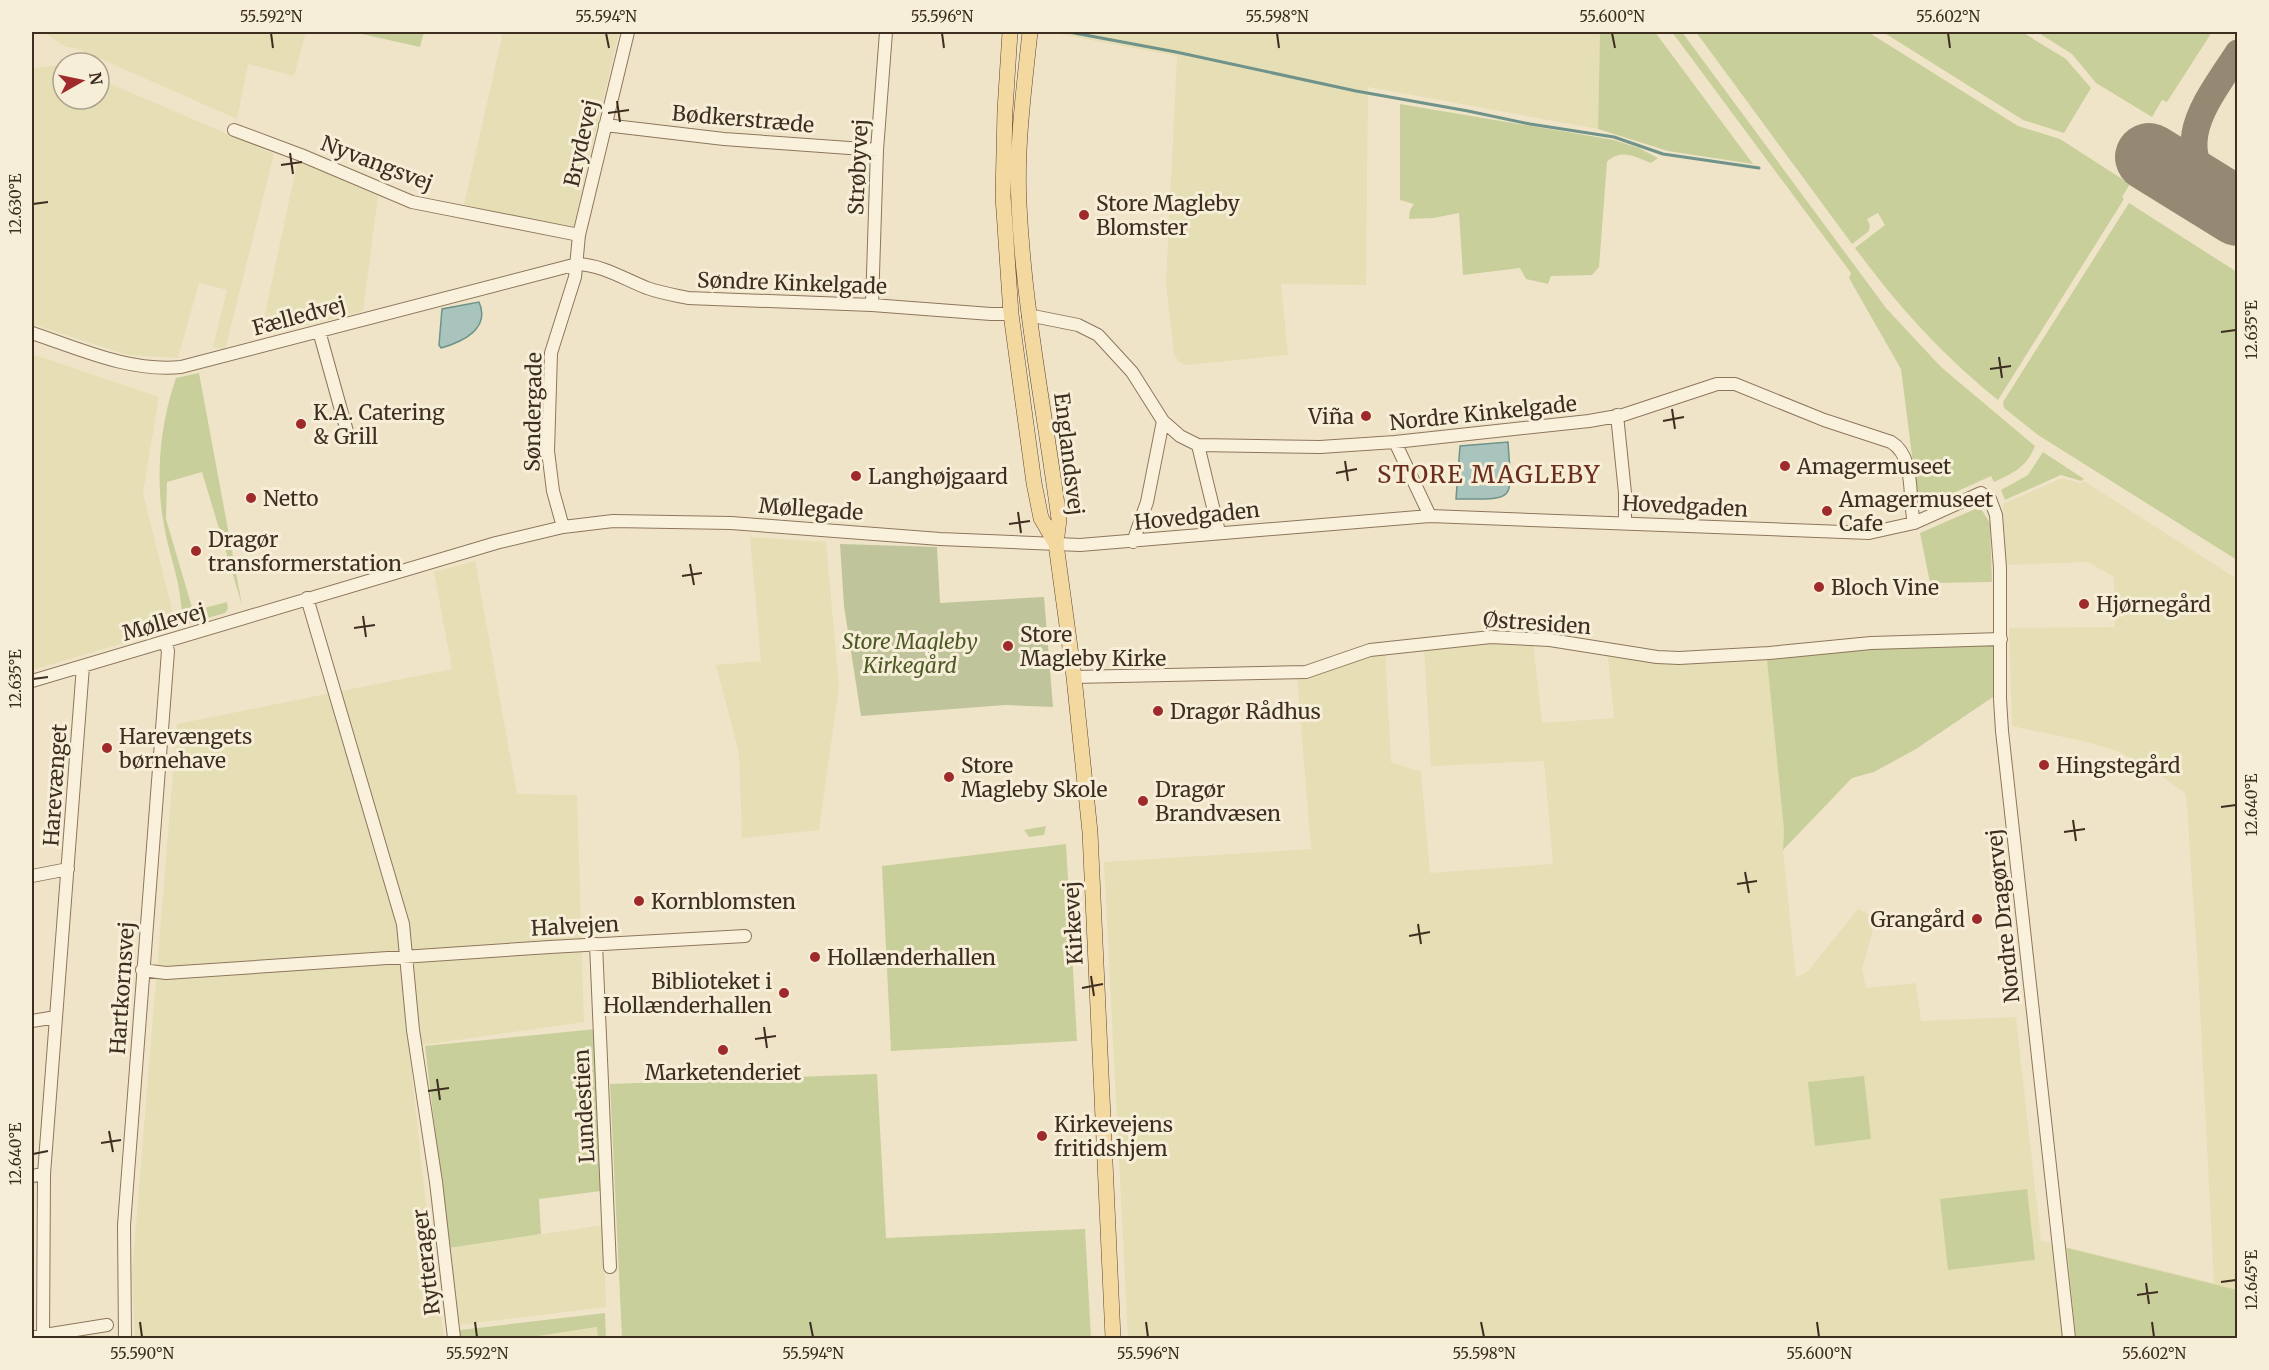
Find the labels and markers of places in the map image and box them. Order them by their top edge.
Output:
place label: Store Magleby Blomster [1096,190,1241,241]
marker: Store Magleby Blomster [1077,208,1091,222]
place label: K.A. Catering & Grill [313,399,445,450]
place label: Viña [1307,403,1354,430]
marker: Viña [1359,409,1373,423]
marker: K.A. Catering & Grill [294,417,308,431]
place label: Amagermuseet [1796,453,1951,480]
marker: Amagermuseet [1778,459,1792,473]
place label: Langhøjgaard [868,463,1008,490]
marker: Langhøjgaard [849,469,863,483]
place label: Netto [263,485,318,512]
place label: Amagermuseet Cafe [1838,486,1993,537]
marker: Netto [244,491,258,505]
marker: Amagermuseet Cafe [1820,504,1834,518]
place label: Dragør transformerstation [208,526,402,577]
marker: Dragør transformerstation [189,544,203,558]
place label: Bloch Vine [1831,574,1939,601]
marker: Bloch Vine [1812,580,1826,594]
place label: Hjørnegård [2096,591,2211,618]
marker: Hjørnegård [2077,597,2091,611]
place label: Store Magleby Kirke [1020,621,1166,672]
marker: Store Magleby Kirke [1001,639,1015,653]
place label: Dragør Rådhus [1170,698,1321,725]
marker: Dragør Rådhus [1151,704,1165,718]
place label: Harevængets børnehave [118,723,252,774]
marker: Harevængets børnehave [100,741,114,755]
place label: Store Magleby Skole [961,752,1107,803]
place label: Hingstegård [2056,752,2181,779]
marker: Hingstegård [2037,758,2051,772]
marker: Store Magleby Skole [942,770,956,784]
place label: Dragør Brandvæsen [1155,776,1281,827]
marker: Dragør Brandvæsen [1136,794,1150,808]
place label: Kornblomsten [651,888,796,915]
marker: Kornblomsten [632,894,646,908]
place label: Grangård [1871,906,1965,933]
marker: Grangård [1970,912,1984,926]
place label: Hollænderhallen [827,944,996,971]
marker: Hollænderhallen [808,950,822,964]
place label: Biblioteket i Hollænderhallen [603,968,772,1019]
marker: Biblioteket i Hollænderhallen [777,986,791,1000]
marker: Marketenderiet [716,1043,730,1057]
place label: Marketenderiet [645,1059,801,1086]
place label: Kirkevejens fritidshjem [1054,1111,1173,1162]
marker: Kirkevejens fritidshjem [1035,1129,1049,1143]

